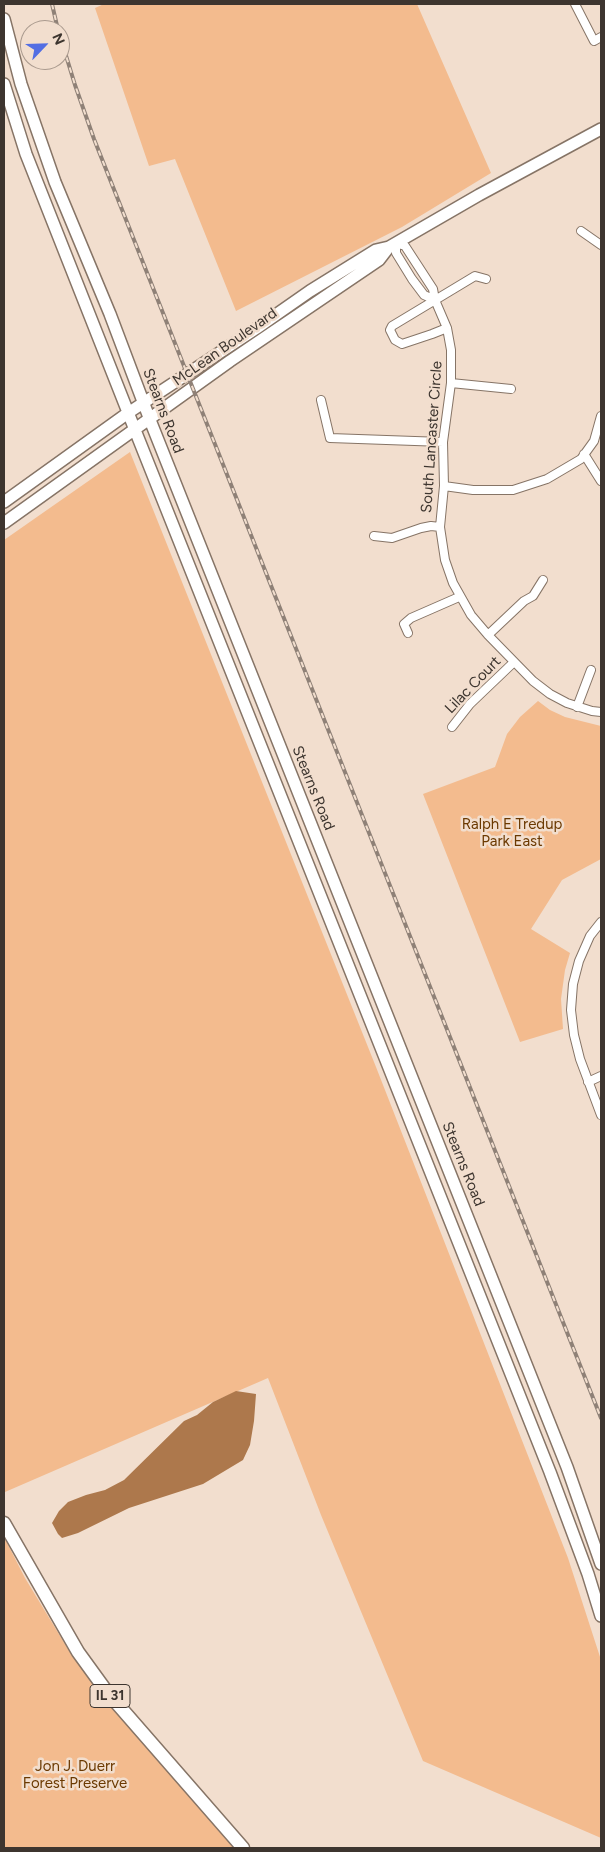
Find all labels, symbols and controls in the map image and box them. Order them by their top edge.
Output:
north arrow [20,20,70,70]
text: N [48,31,68,47]
street label: McLean Boulevard [169,304,281,390]
street label: South Lancaster Circle [418,360,446,514]
street label: Stearns Road [139,366,187,456]
street label: Lilac Court [441,653,505,717]
street label: Stearns Road [288,743,338,833]
park label: Ralph E Tredup Park East [462,816,562,851]
street label: Stearns Road [438,1119,488,1209]
road number: IL 31 [90,1684,130,1708]
park label: Jon J. Duerr Forest Preserve [23,1758,127,1793]

